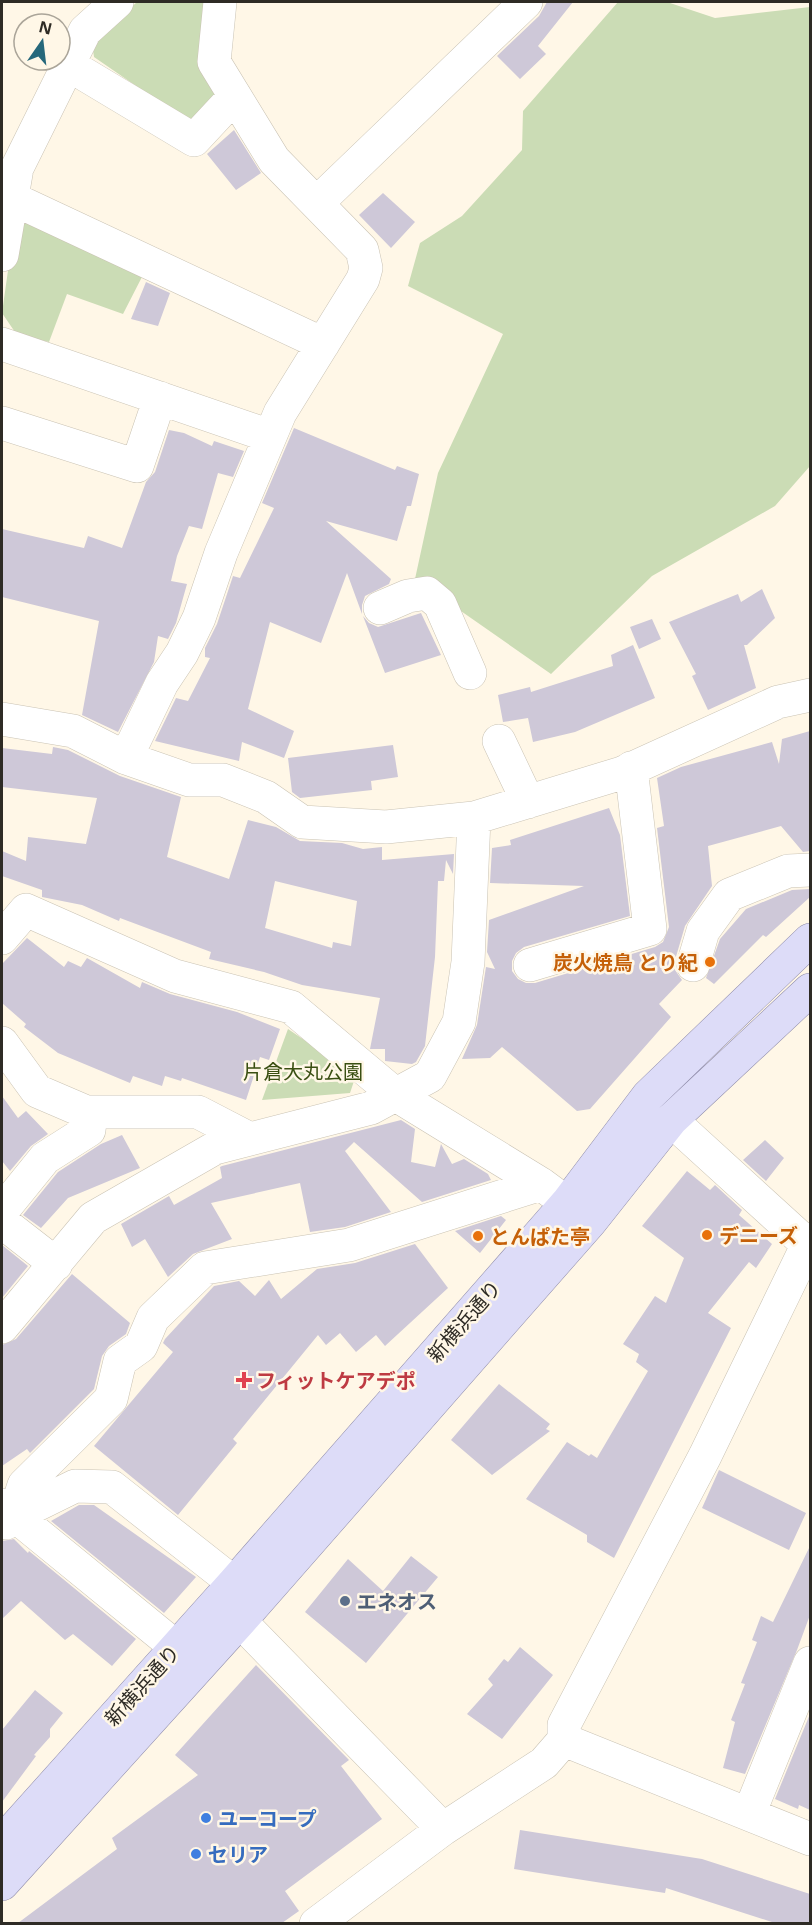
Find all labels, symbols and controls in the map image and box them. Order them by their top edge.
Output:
north arrow [12,12,72,72]
text: N [37,15,55,40]
place label: 炭火焼鳥 とり紀 [553,949,698,976]
marker: 炭火焼鳥 とり紀 [703,955,717,969]
park label: 片倉大丸公園 [243,1058,363,1085]
place label: デニーズ [719,1222,798,1249]
place label: とんぱた亭 [490,1223,590,1250]
marker: デニーズ [700,1228,714,1242]
marker: とんぱた亭 [471,1229,485,1243]
street label: 新横浜通り [421,1274,507,1368]
place label: フィットケアデポ [256,1367,416,1394]
marker: フィットケアデポ [237,1373,251,1387]
place label: エネオス [357,1588,437,1615]
marker: エネオス [338,1594,352,1608]
street label: 新横浜通り [99,1639,185,1731]
place label: ユーコープ [218,1805,317,1832]
marker: ユーコープ [199,1811,213,1825]
place label: セリア [208,1841,268,1868]
marker: セリア [189,1847,203,1861]

